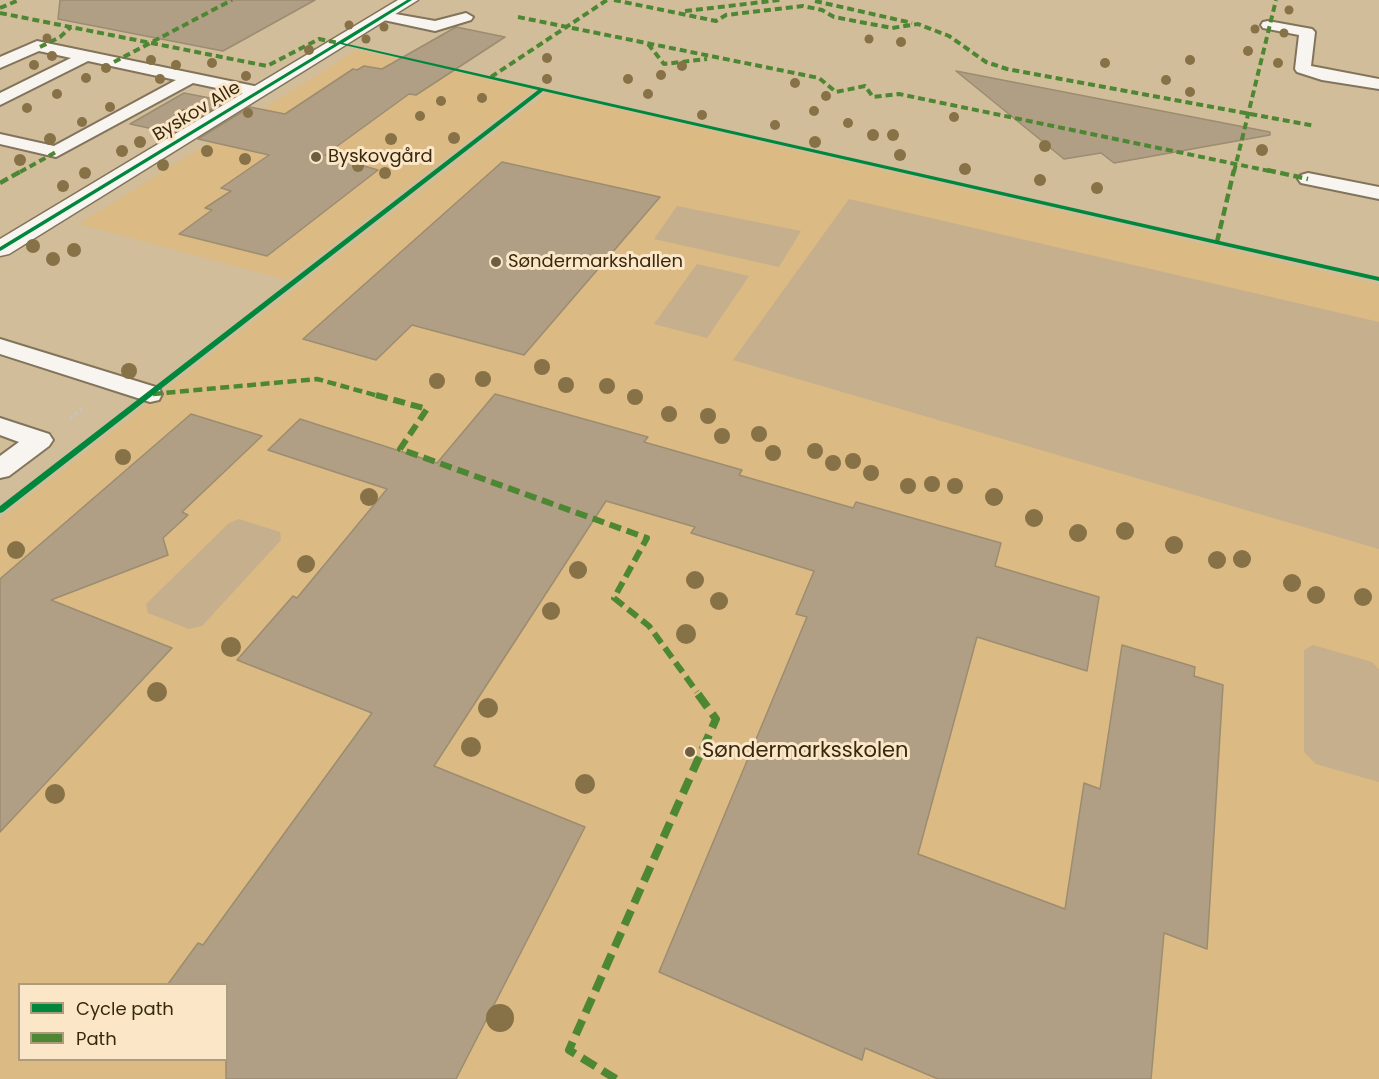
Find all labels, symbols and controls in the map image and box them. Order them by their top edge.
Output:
street label: Byskov Alle [149,77,245,147]
place label: Byskovgård [328,146,433,168]
marker: Byskovgård [309,150,323,164]
place label: Søndermarkshallen [508,251,683,273]
marker: Søndermarkshallen [489,255,503,269]
place label: Søndermarksskolen [702,739,909,765]
marker: Søndermarksskolen [683,745,697,759]
legend [18,983,228,1061]
text: Cycle path [76,996,174,1021]
text: Path [76,1026,117,1051]

